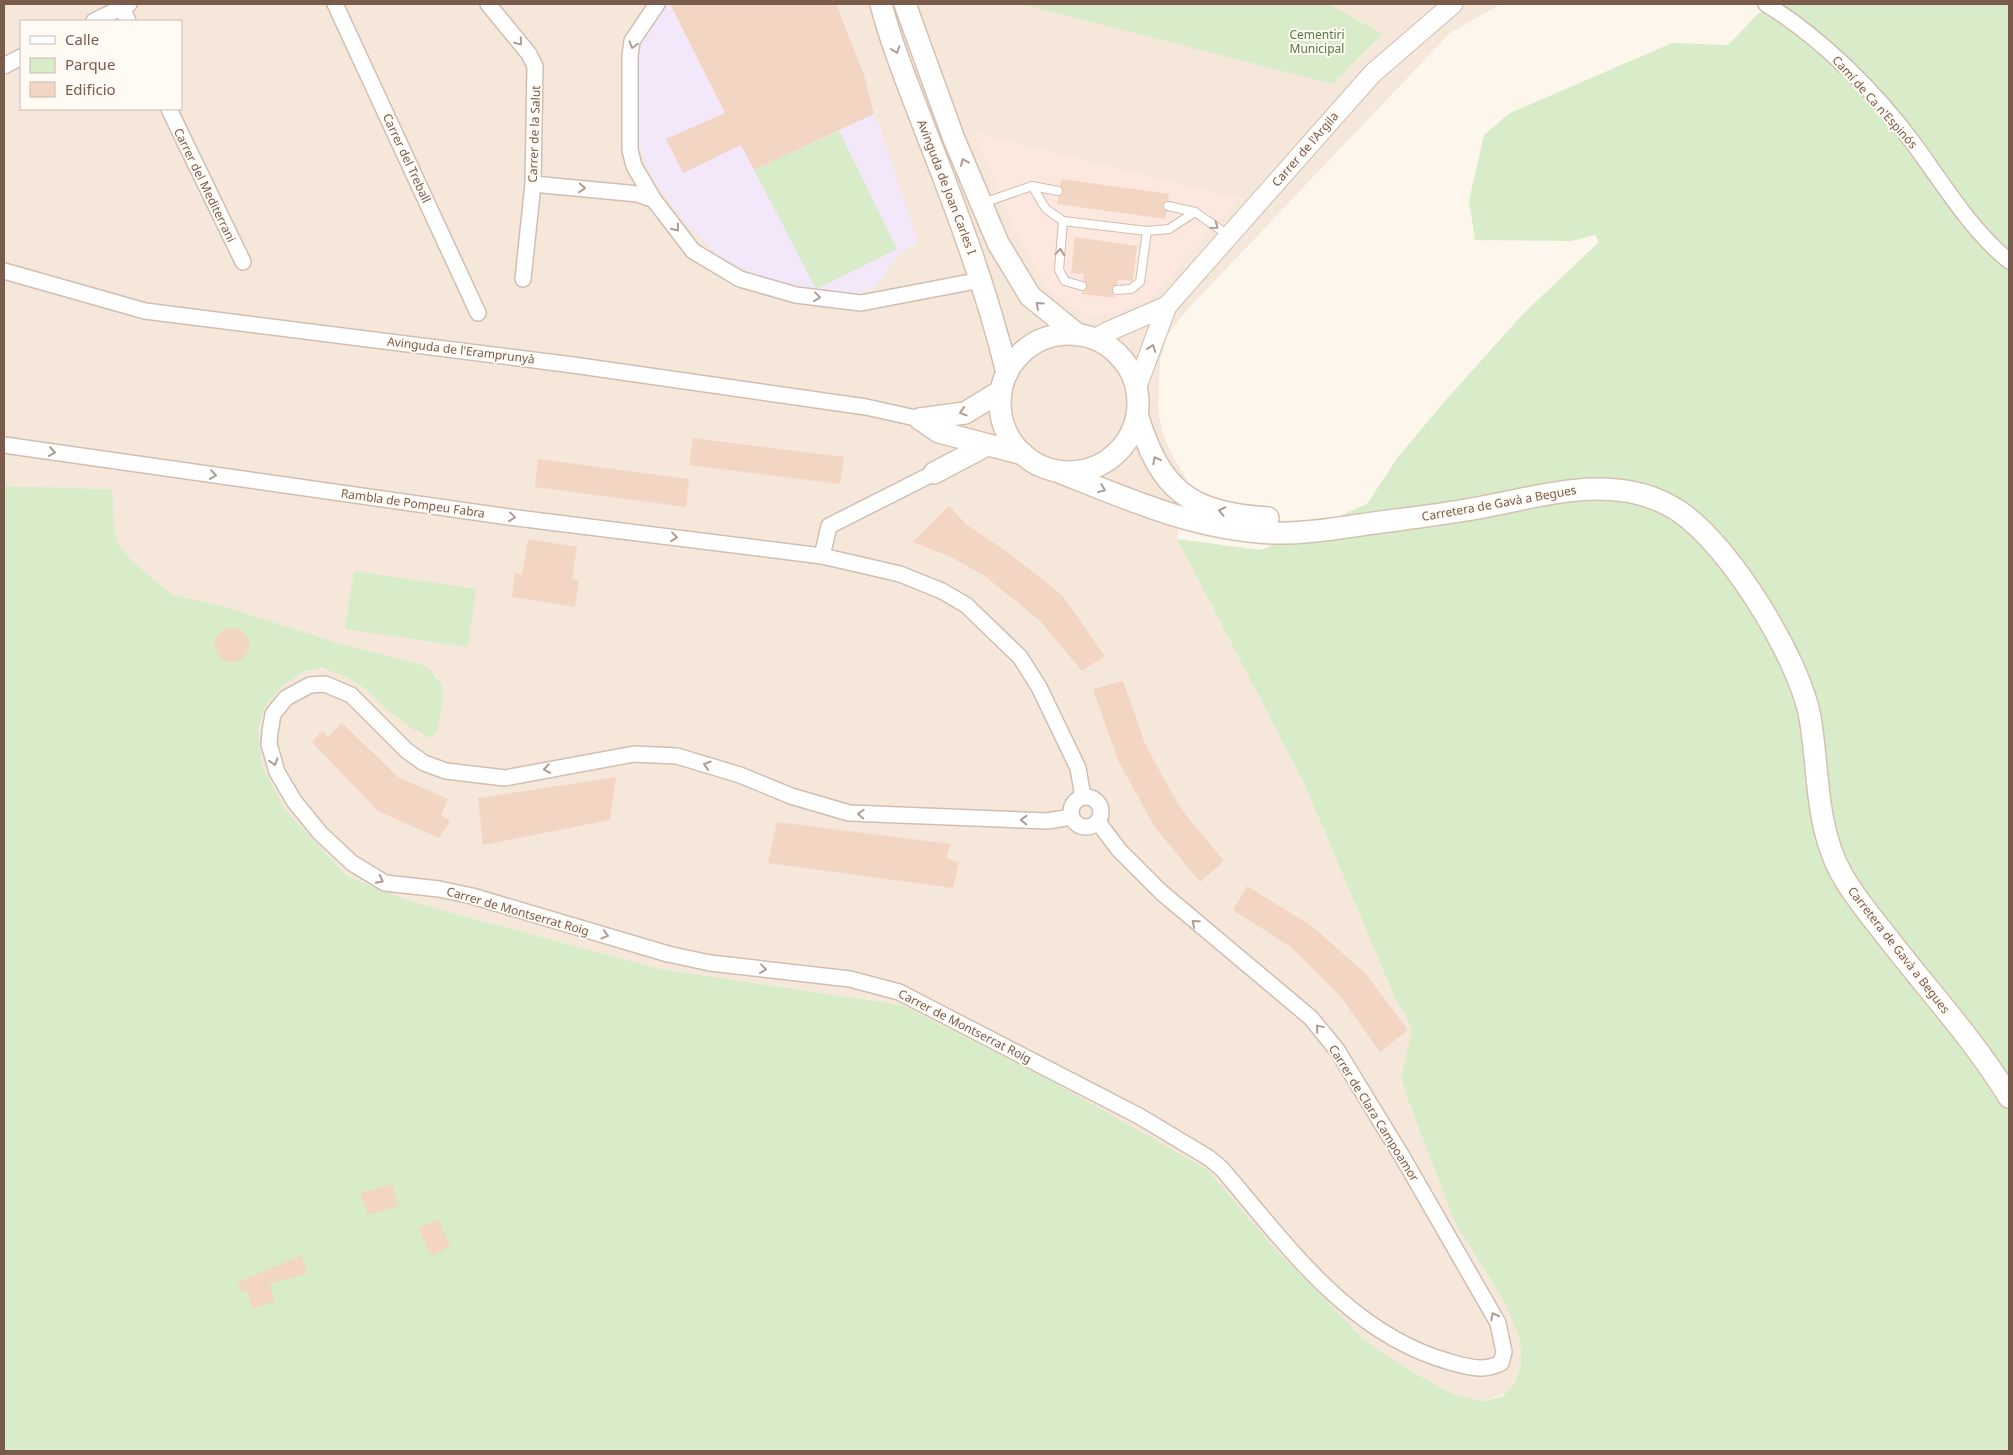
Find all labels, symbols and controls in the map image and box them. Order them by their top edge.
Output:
legend [20,20,182,110]
park label: Cementiri Municipal [1289,26,1345,57]
text: Calle [65,29,99,49]
one-way arrow [513,36,522,45]
one-way arrow [628,40,638,49]
one-way arrow [890,45,900,54]
street label: Camí de Ca n'Espinós [1829,52,1922,152]
text: Parque [65,54,115,74]
text: Edificio [65,79,116,99]
street label: Carrer de la Salut [524,84,544,183]
street label: Carrer de l'Argila [1268,108,1342,190]
street label: Carrer del Treball [379,110,435,206]
street label: Avinguda de Joan Carles I [913,117,981,257]
street label: Carrer del Mediterrani [170,125,240,245]
one-way arrow [959,158,970,167]
one-way arrow [578,183,586,194]
one-way arrow [1209,220,1219,229]
one-way arrow [670,223,679,232]
one-way arrow [1055,247,1066,255]
one-way arrow [814,291,822,302]
one-way arrow [1036,302,1045,311]
street label: Avinguda de l'Eramprunyà [386,333,536,367]
one-way arrow [1146,344,1156,352]
one-way arrow [959,406,967,417]
one-way arrow [48,446,56,456]
one-way arrow [1152,457,1162,466]
one-way arrow [209,469,217,479]
street label: Carretera de Gavà a Begues [1420,481,1578,525]
one-way arrow [1097,483,1106,493]
street label: Rambla de Pompeu Fabra [340,484,486,522]
one-way arrow [1217,507,1226,517]
one-way arrow [508,512,517,522]
one-way arrow [670,531,678,542]
one-way arrow [268,757,278,765]
one-way arrow [703,761,712,771]
one-way arrow [543,764,552,774]
one-way arrow [857,808,865,819]
one-way arrow [1020,815,1028,826]
one-way arrow [375,874,384,884]
street label: Carrer de Montserrat Roig [445,882,591,940]
street label: Carretera de Gavà a Begues [1844,883,1954,1017]
one-way arrow [1192,920,1201,929]
one-way arrow [600,930,608,940]
one-way arrow [760,963,768,974]
street label: Carrer de Montserrat Roig [895,985,1035,1067]
one-way arrow [1317,1025,1325,1034]
street label: Carrer de Clara Campoamor [1325,1041,1423,1185]
one-way arrow [1490,1312,1500,1321]

